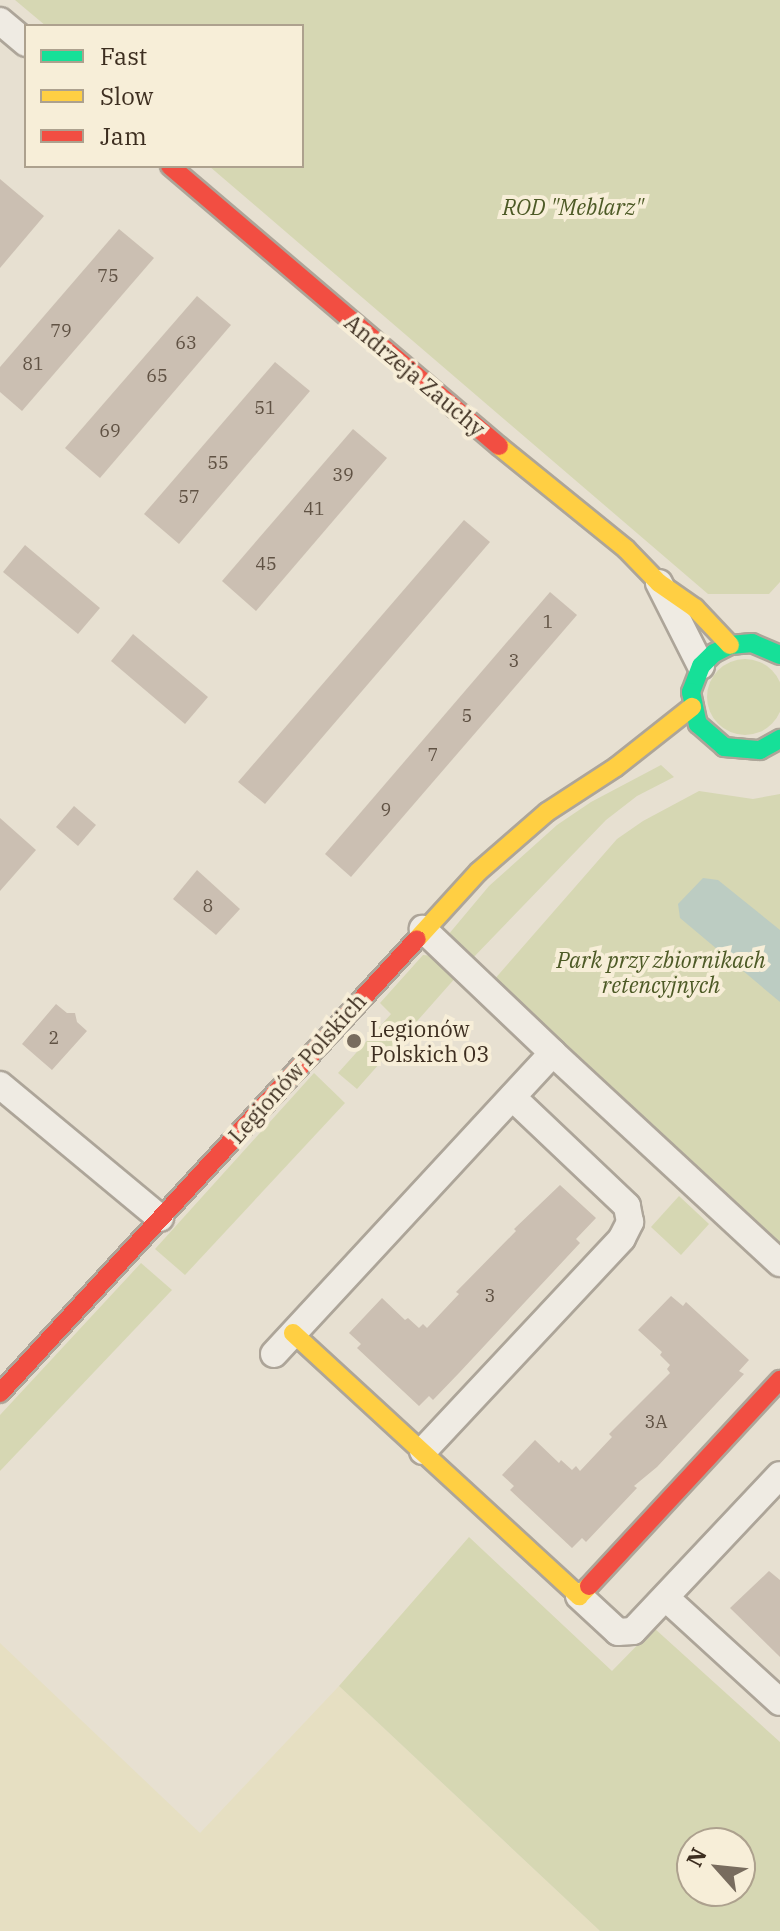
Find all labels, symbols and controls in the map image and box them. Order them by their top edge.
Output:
legend [24,24,304,168]
text: Fast [100,40,147,72]
text: Slow [100,80,153,112]
text: Jam [100,120,147,152]
park label: ROD "Meblarz" [503,194,643,220]
house number: 75 [97,265,119,287]
street label: Andrzeja Zauchy [340,309,490,441]
house number: 79 [50,320,72,342]
house number: 63 [175,332,197,354]
house number: 81 [22,353,44,375]
house number: 65 [146,365,168,387]
house number: 51 [254,397,276,419]
house number: 69 [99,420,121,442]
house number: 55 [207,452,229,474]
house number: 39 [332,464,354,486]
house number: 57 [178,486,200,508]
house number: 41 [303,498,325,520]
house number: 45 [255,553,277,575]
house number: 1 [543,611,553,633]
house number: 3 [509,650,519,672]
house number: 5 [462,705,472,727]
house number: 7 [428,744,438,766]
house number: 9 [381,799,391,821]
house number: 8 [203,895,213,917]
park label: Park przy zbiornikach retencyjnych [556,946,766,998]
street label: Legionów Polskich [223,988,371,1148]
place label: Legionów Polskich 03 [370,1015,489,1066]
house number: 2 [49,1027,59,1049]
marker: Legionów Polskich 03 [345,1032,363,1050]
house number: 3 [485,1285,495,1307]
house number: 3A [644,1411,668,1433]
north arrow [676,1827,756,1907]
text: N [679,1842,713,1871]

